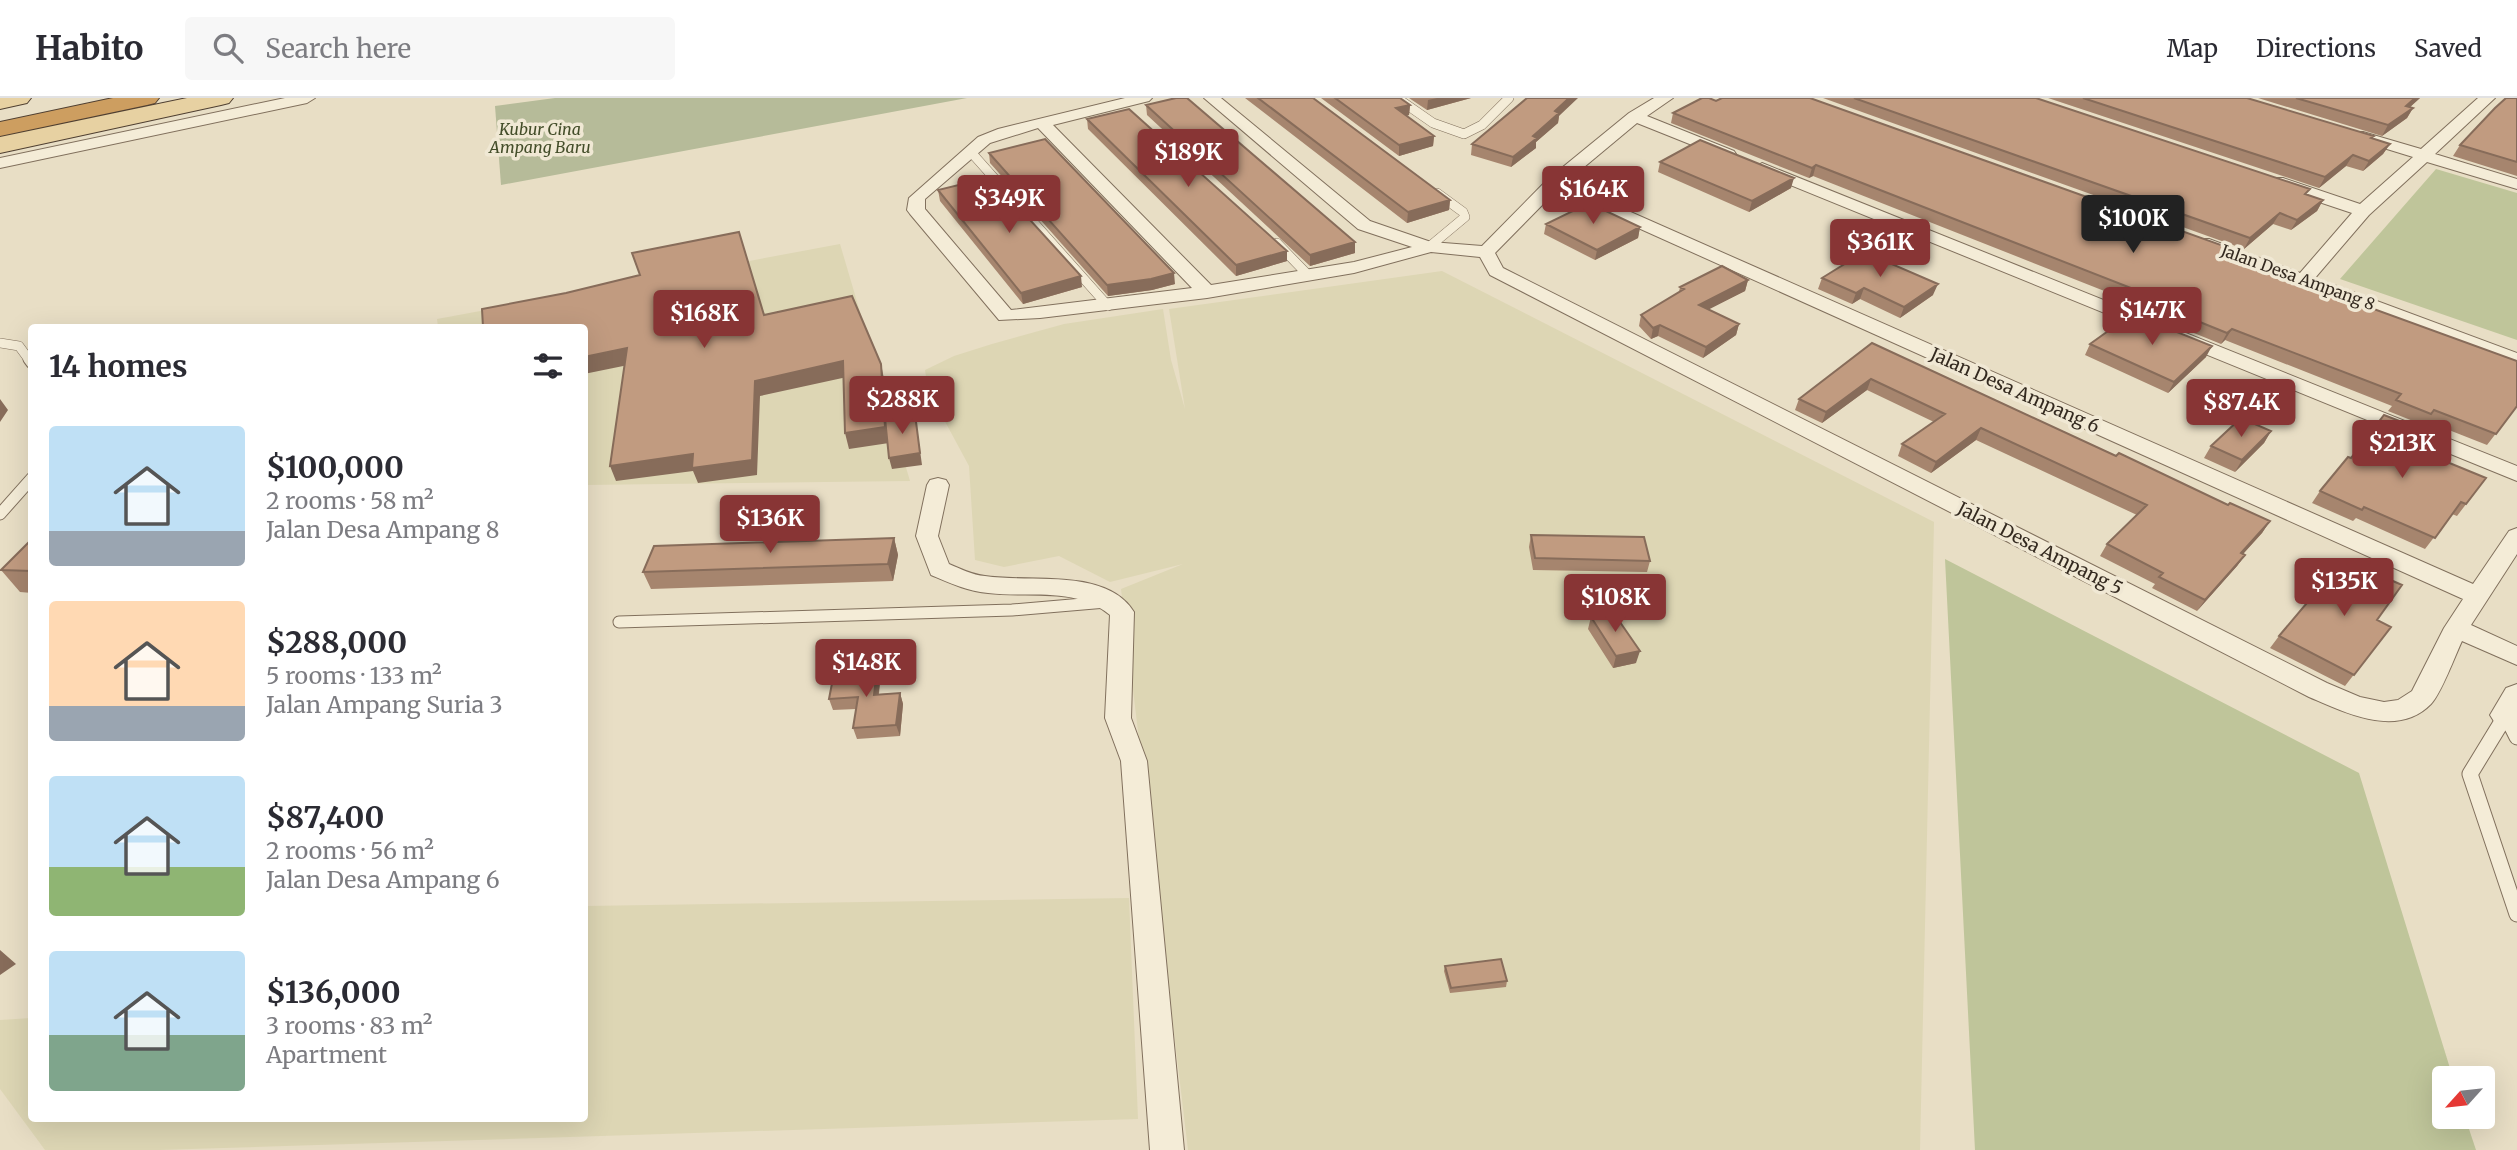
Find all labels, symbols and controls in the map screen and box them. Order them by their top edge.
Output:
search box [185,17,675,80]
text: Habito [35,28,143,69]
icon: search [209,29,247,67]
text: Search here [265,32,411,65]
text: Map [2167,33,2218,64]
text: Directions [2256,33,2376,64]
text: Saved [2414,33,2482,64]
park label: Kubur Cina Ampang Baru [487,119,591,157]
pin: $189K [1139,130,1237,189]
text: $189K [1154,137,1222,166]
pin: $164K [1544,166,1642,226]
text: $164K [1558,174,1628,203]
pin: $349K [960,176,1058,235]
text: $349K [973,183,1045,212]
pin: $100K [2084,195,2182,255]
text: $100K [2097,203,2169,232]
pin: $361K [1831,220,1929,279]
text: $361K [1846,227,1914,256]
street label: Jalan Desa Ampang 8 [2217,239,2378,314]
pin: $147K [2103,288,2201,347]
pin: $168K [655,290,753,350]
text: $147K [2119,295,2185,324]
text: $168K [669,298,739,327]
street label: Jalan Desa Ampang 6 [1926,342,2103,438]
text: 14 homes [49,347,187,385]
icon: filters [529,347,567,385]
pin: $288K [853,376,951,436]
pin: $87.4K [2184,380,2298,439]
text: $288K [865,384,939,413]
text: $87.4K [2202,387,2280,416]
pin: $213K [2353,420,2451,480]
text: $213K [2368,428,2436,457]
text: $100,000 [266,448,404,486]
icon: home [105,454,189,538]
text: 2 rooms · 58 m² [266,486,434,515]
pin: $136K [721,496,819,555]
street label: Jalan Desa Ampang 5 [1953,496,2127,600]
text: $136K [736,503,804,532]
text: Jalan Desa Ampang 8 [266,515,499,544]
pin: $135K [2295,559,2393,618]
text: $135K [2311,566,2377,595]
pin: $108K [1566,574,1664,634]
text: $108K [1580,582,1650,611]
text: $288,000 [266,623,407,661]
icon: home [105,629,189,713]
pin: $148K [817,640,915,699]
text: $148K [831,647,901,676]
text: 5 rooms · 133 m² [266,661,442,690]
text: Jalan Ampang Suria 3 [266,690,503,719]
text: $87,400 [266,798,384,836]
icon: home [105,804,189,888]
text: 2 rooms · 56 m² [266,836,434,865]
text: Jalan Desa Ampang 6 [266,865,500,894]
text: $136,000 [266,973,401,1011]
icon: home [105,979,189,1063]
text: 3 rooms · 83 m² [266,1011,432,1040]
text: Apartment [266,1040,387,1069]
north arrow [2432,1066,2496,1129]
map controls [2432,1066,2495,1129]

